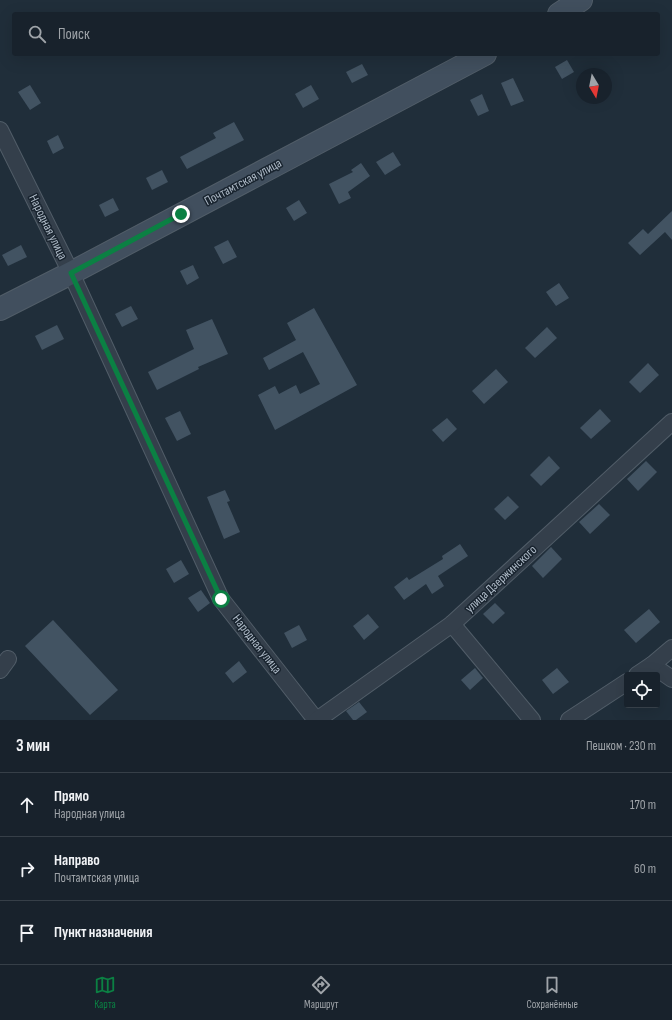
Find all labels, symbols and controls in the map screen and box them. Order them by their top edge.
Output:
search box [12,12,660,56]
icon: search [26,23,48,45]
text: Поиск [58,25,90,44]
north arrow [576,68,612,104]
street label: Почтамтская улица [202,155,284,209]
street label: Народная улица [25,192,71,262]
route end [172,205,190,223]
street label: улица Дзержинского [462,542,540,616]
route start [212,590,230,608]
street label: Народная улица [229,611,285,677]
map controls [624,672,660,708]
button: locate [624,672,660,708]
text: 3 мин [16,736,50,756]
text: Пешком · 230 m [586,738,656,754]
text: Прямо [54,787,89,806]
icon: ahead [16,794,38,816]
text: 170 m [630,797,656,813]
text: Народная улица [54,806,125,822]
text: Направо [54,851,100,870]
icon: right [16,858,38,880]
text: 60 m [634,861,656,877]
text: Почтамтская улица [54,870,139,886]
icon: arrive [16,922,38,944]
text: Пункт назначения [54,923,152,942]
tab: Карта [94,974,116,1011]
tab: Маршрут [304,974,339,1011]
tab: Сохранённые [527,974,578,1011]

